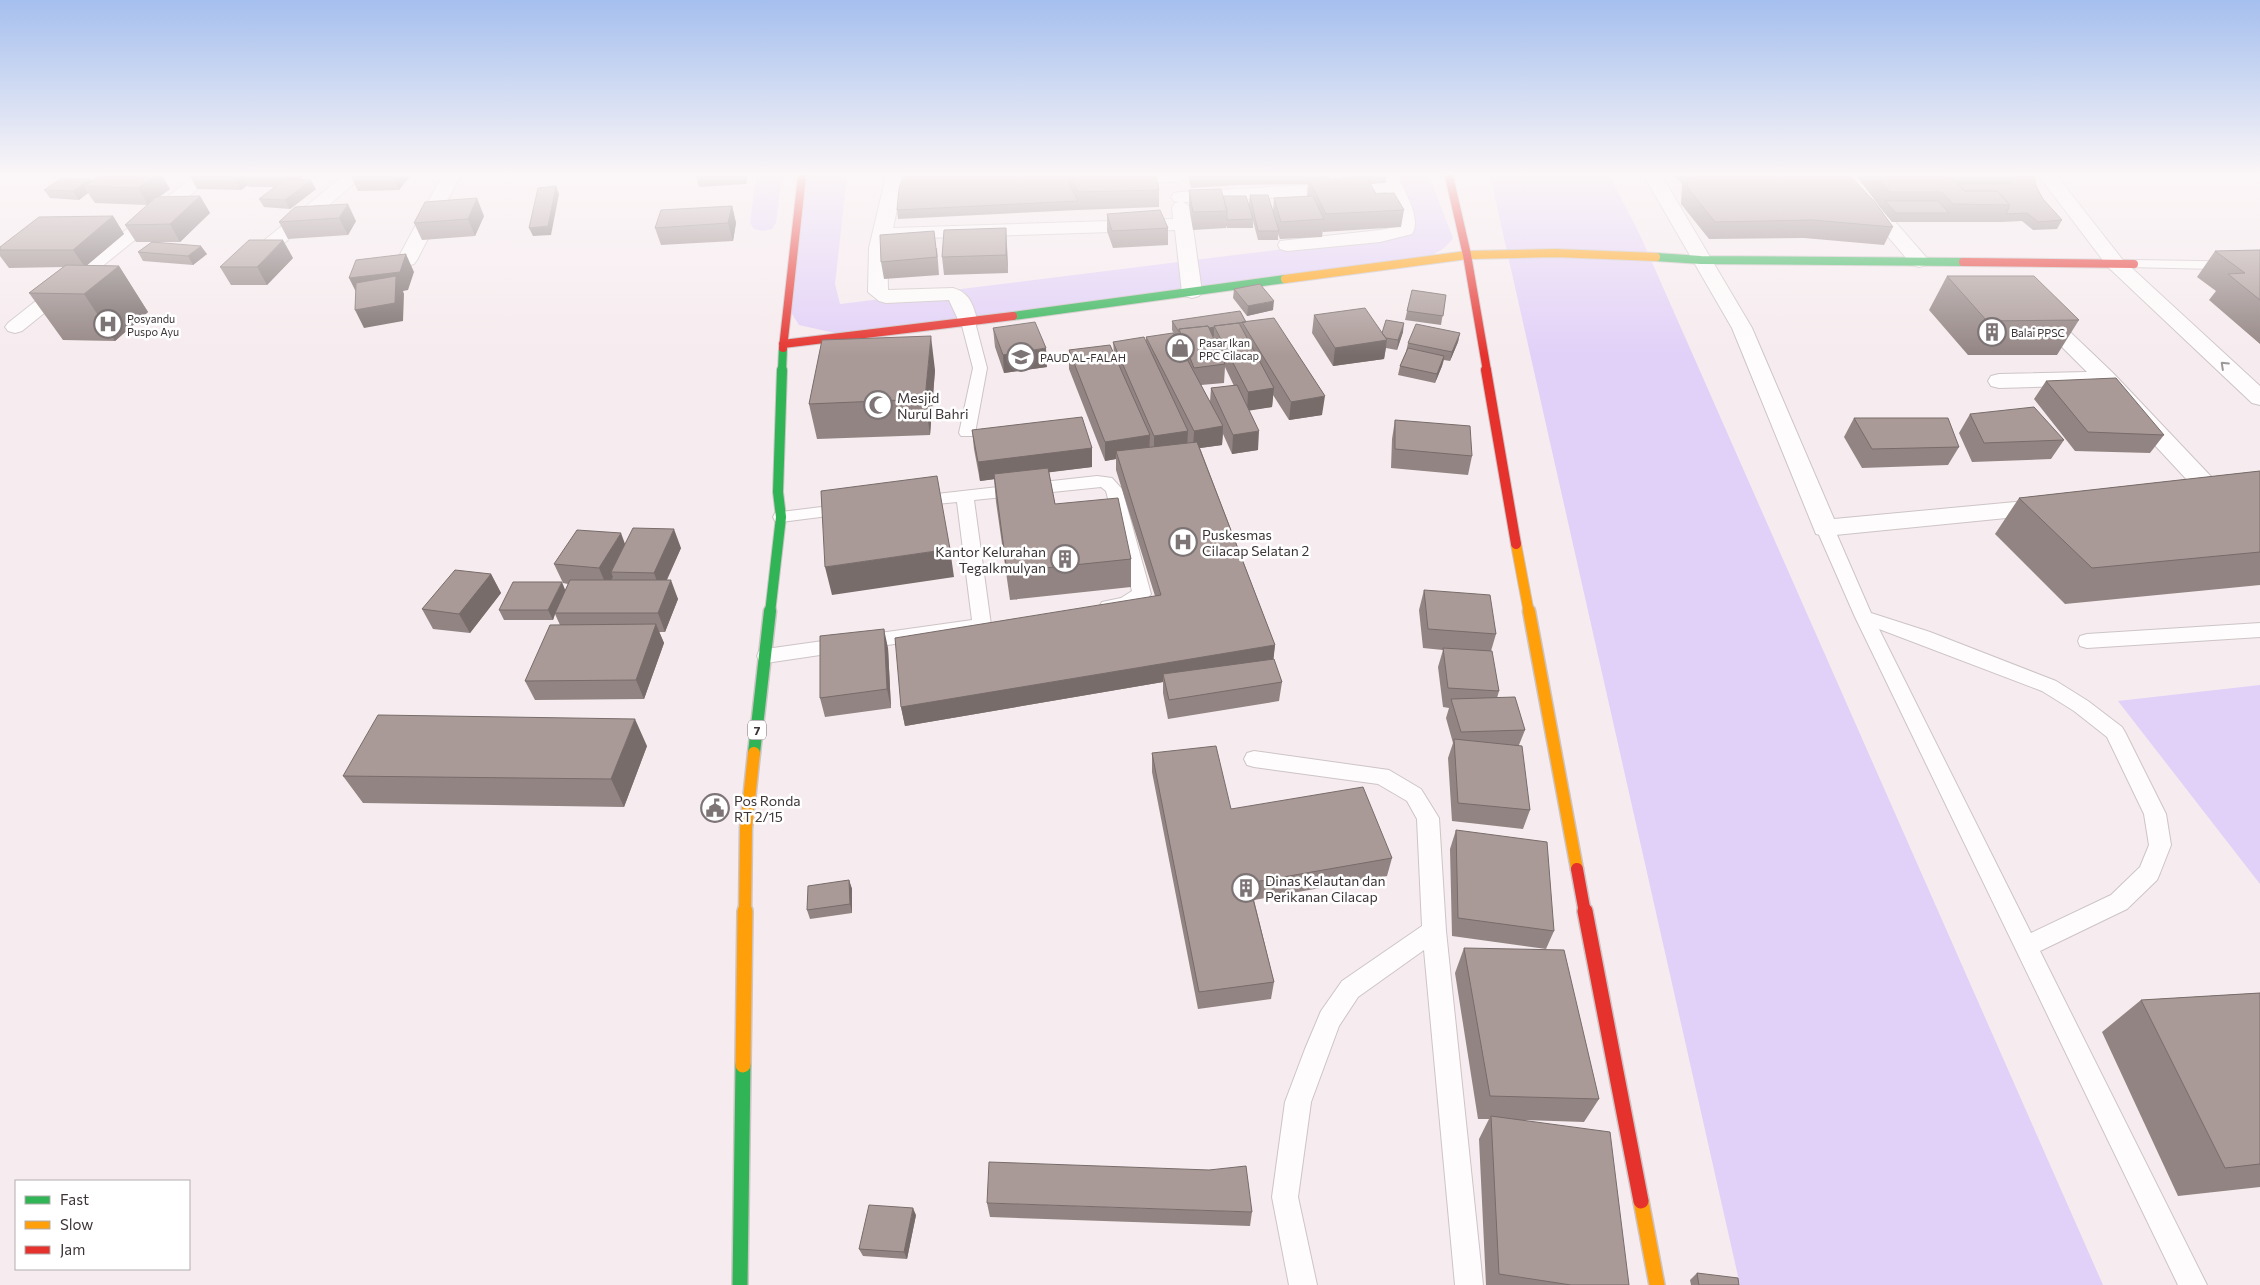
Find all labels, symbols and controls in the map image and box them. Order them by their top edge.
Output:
hospital icon: Posyandu Puspo Ayu [93,309,123,339]
place label: Posyandu Puspo Ayu [127,312,179,338]
building icon: Balai PPSC [1977,317,2007,347]
place label: Balai PPSC [2011,326,2065,339]
shop icon: Pasar Ikan PPC Cilacap [1165,333,1195,363]
place label: Pasar Ikan PPC Cilacap [1199,336,1259,362]
school or university icon: PAUD AL-FALAH [1006,342,1036,372]
place label: PAUD AL-FALAH [1040,351,1126,364]
one-way arrow [2221,362,2230,371]
place label: Mesjid Nurul Bahri [897,389,969,422]
mosque icon: Mesjid Nurul Bahri [863,390,893,420]
place label: Puskesmas Cilacap Selatan 2 [1202,526,1310,559]
hospital icon: Puskesmas Cilacap Selatan 2 [1168,527,1198,557]
place label: Kantor Kelurahan Tegalkmulyan [935,543,1046,576]
building icon: Kantor Kelurahan Tegalkmulyan [1050,544,1080,574]
road number: 7 [748,720,766,740]
place label: Pos Ronda RT 2/15 [734,792,801,825]
public building icon: Pos Ronda RT 2/15 [700,793,730,823]
place label: Dinas Kelautan dan Perikanan Cilacap [1265,872,1385,905]
building icon: Dinas Kelautan dan Perikanan Cilacap [1231,873,1261,903]
legend [15,1180,190,1270]
text: Fast [60,1190,89,1208]
text: Slow [60,1215,93,1233]
text: Jam [60,1240,85,1258]

